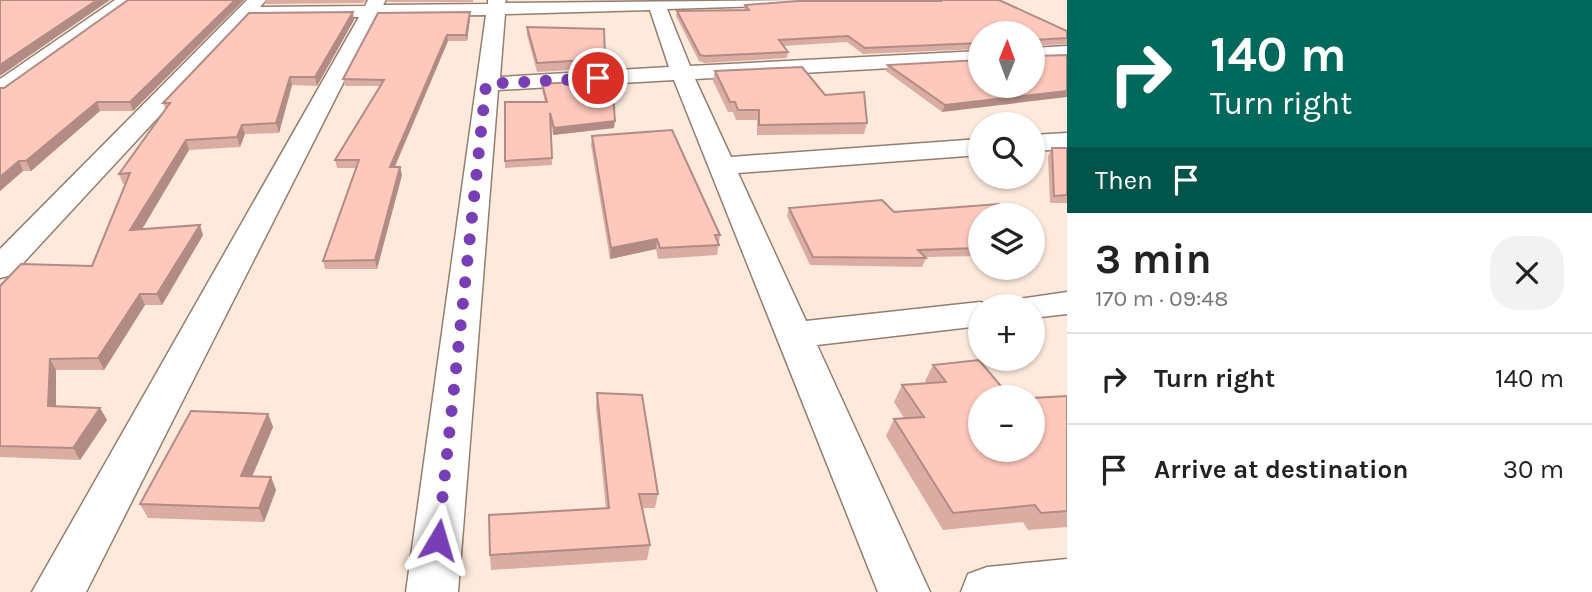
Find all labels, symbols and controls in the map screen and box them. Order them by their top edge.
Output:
north arrow [968,21,1045,98]
map controls [968,21,1045,462]
text: 140 m [1210,26,1347,83]
icon: right [1095,28,1186,119]
pin [568,48,628,108]
icon: arrive [579,59,617,97]
text: Turn right [1210,85,1352,122]
button: search [968,112,1045,189]
icon: arrive [1167,161,1205,199]
text: Then [1095,165,1153,196]
button: layers [968,203,1045,280]
text: 3 min [1095,234,1212,284]
button: close [1490,236,1564,310]
text: 170 m · 09:48 [1095,285,1228,312]
button: + [968,294,1045,371]
icon: right [1095,360,1133,398]
text: Turn right [1154,363,1275,394]
text: 140 m [1495,363,1564,394]
button: − [968,385,1045,462]
icon: arrive [1095,451,1133,489]
text: Arrive at destination [1154,454,1408,485]
text: 30 m [1503,454,1564,485]
position arrow [401,503,475,577]

